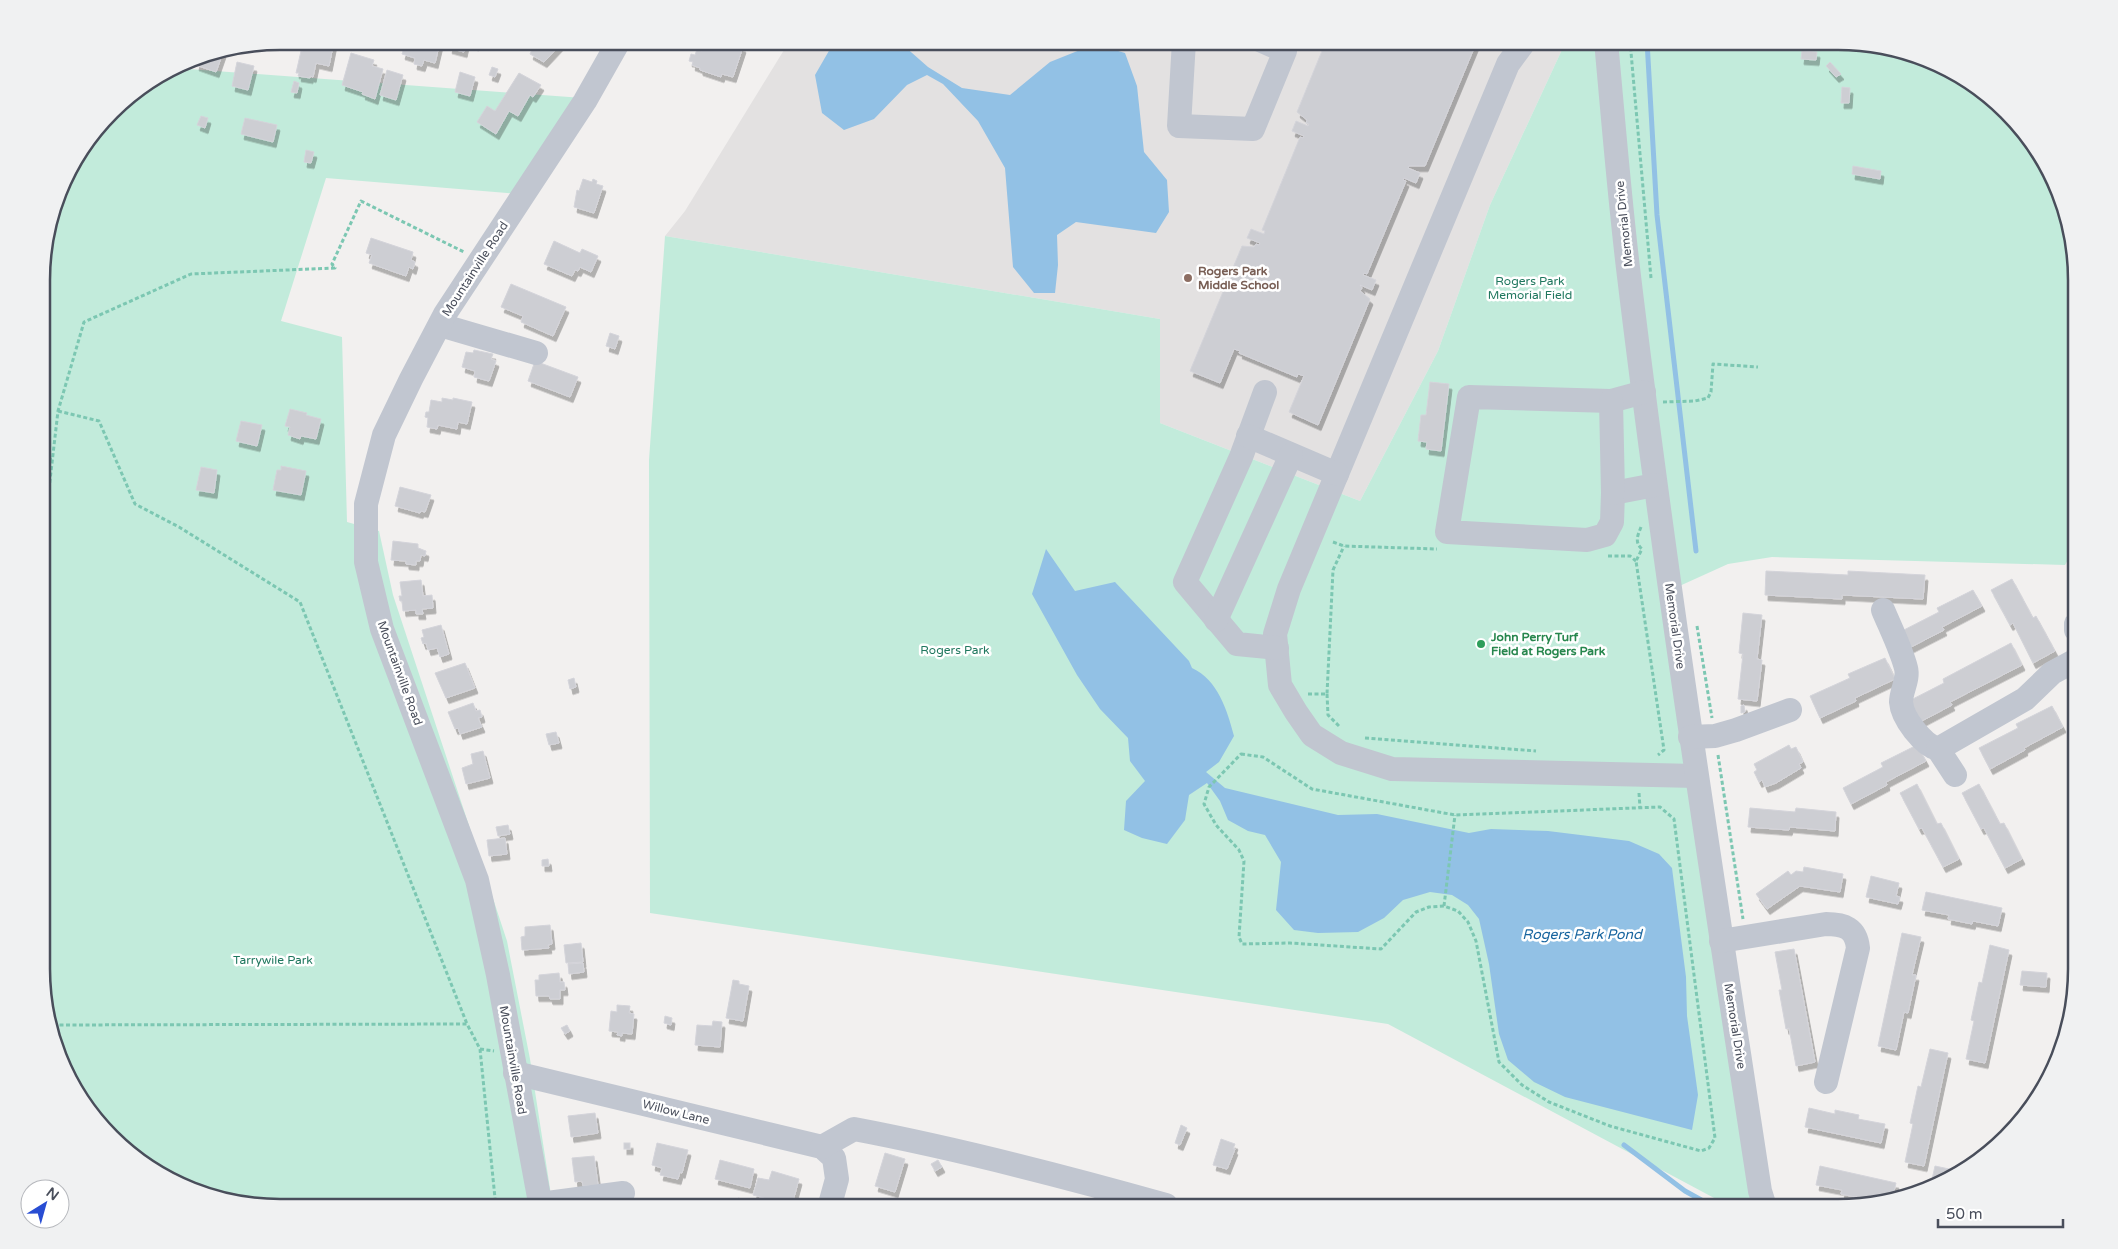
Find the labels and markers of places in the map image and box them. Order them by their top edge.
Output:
place label: Rogers Park Middle School [1198,264,1279,292]
marker: Rogers Park Middle School [1182,272,1194,284]
place label: John Perry Turf Field at Rogers Park [1490,630,1606,659]
marker: John Perry Turf Field at Rogers Park [1475,638,1487,650]

